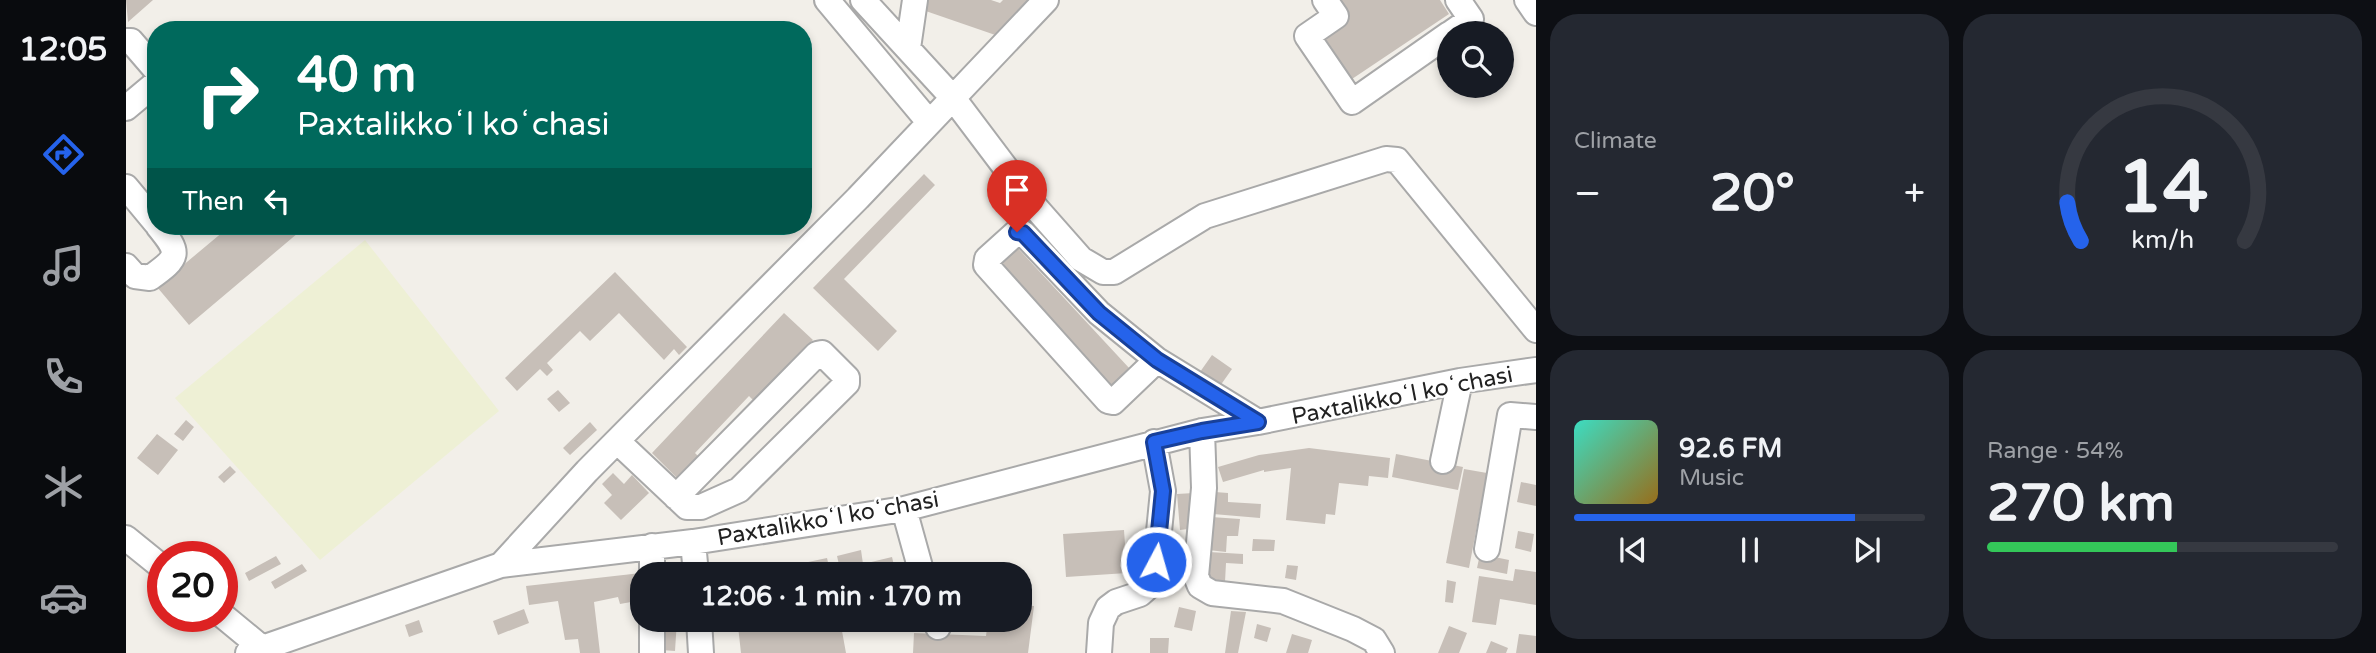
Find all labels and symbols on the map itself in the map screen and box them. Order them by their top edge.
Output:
pin [987,160,1047,232]
street label: Paxtalikkoʻl koʻchasi [1289,361,1515,431]
street label: Paxtalikkoʻl koʻchasi [715,486,941,552]
position arrow [1119,525,1193,599]
speed limit sign: 20 [147,541,238,632]

